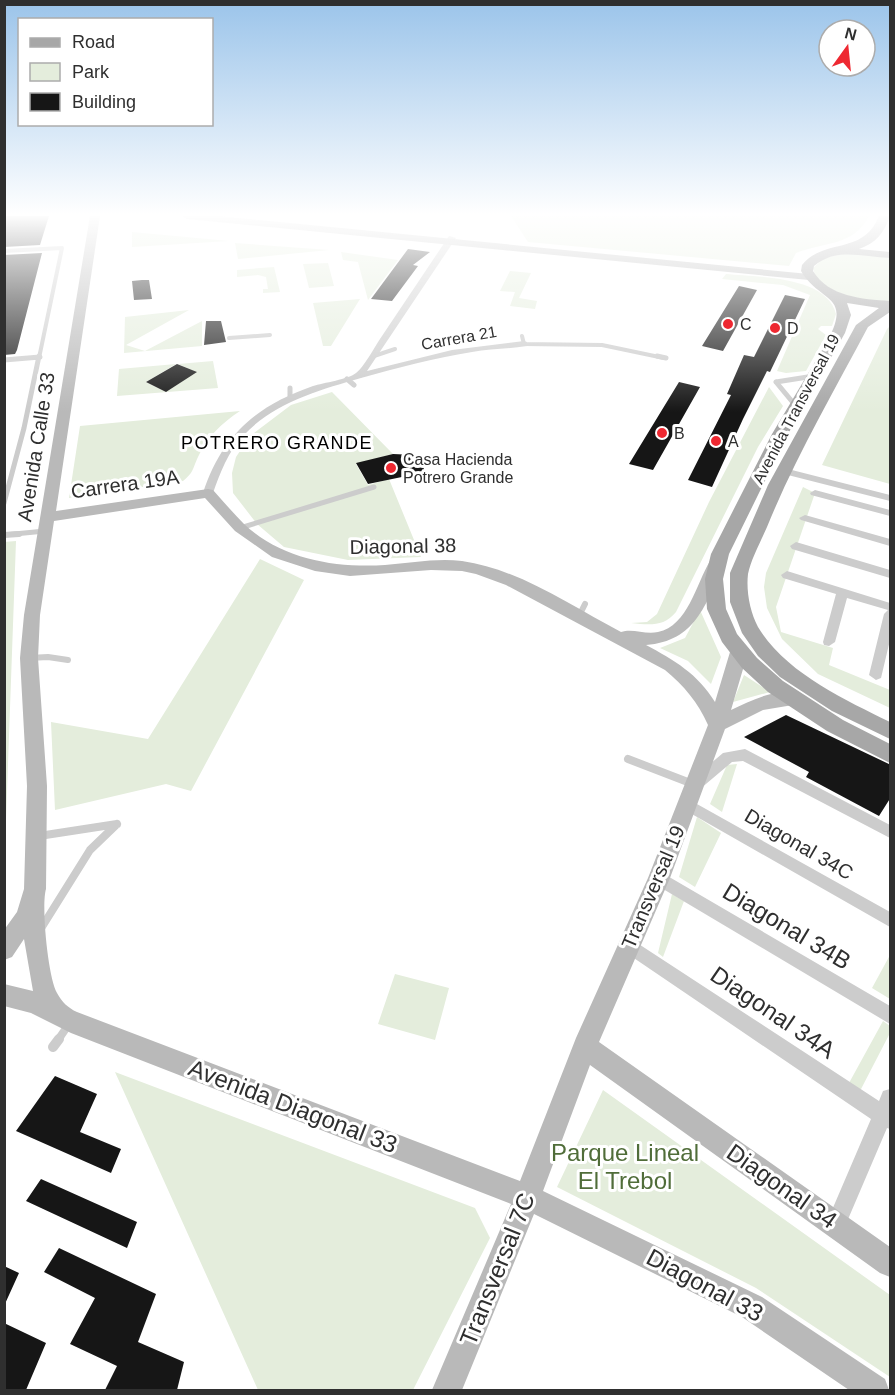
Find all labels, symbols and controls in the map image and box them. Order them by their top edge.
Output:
legend [18,18,213,126]
north arrow [817,18,877,78]
text: N [843,24,859,44]
text: Road [72,32,115,52]
text: Park [72,62,110,82]
text: Building [72,92,136,112]
place label: C [740,316,752,333]
marker: C [721,317,735,331]
place label: D [787,320,799,337]
marker: D [768,321,782,335]
street label: Carrera 21 [420,323,498,353]
street label: Avenida Transversal 19 [749,331,843,487]
street label: Avenida Calle 33 [13,371,59,523]
place label: B [674,425,685,442]
marker: B [655,426,669,440]
district label: POTRERO GRANDE [181,433,373,453]
place label: A [728,433,739,450]
marker: A [709,434,723,448]
place label: Casa Hacienda Potrero Grande [403,451,513,486]
marker: Casa Hacienda Potrero Grande [384,461,398,475]
street label: Carrera 19A [70,465,181,502]
street label: Diagonal 38 [349,534,457,558]
street label: Diagonal 34C [741,804,857,884]
street label: Transversal 19 [617,822,689,952]
street label: Diagonal 34B [718,877,856,975]
street label: Diagonal 34A [706,961,840,1063]
street label: Avenida Diagonal 33 [185,1054,401,1158]
street label: Diagonal 34 [722,1138,842,1234]
park label: Parque Lineal El Trebol [551,1139,699,1194]
street label: Transversal 7C [454,1189,540,1349]
street label: Diagonal 33 [642,1243,768,1327]

